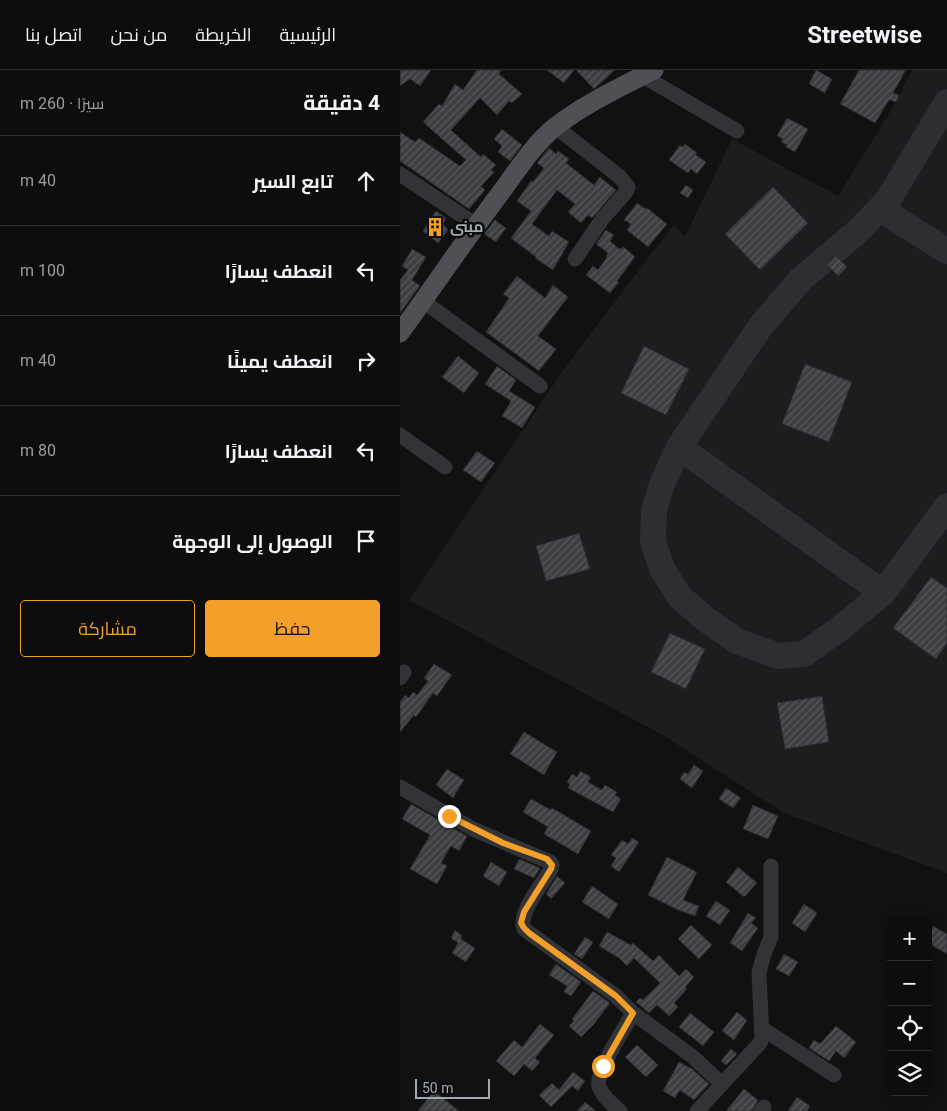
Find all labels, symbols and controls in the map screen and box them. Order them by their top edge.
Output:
text: Streetwise [807,21,922,49]
text: اتصل بنا [25,24,82,45]
text: من نحن [110,24,167,45]
text: الخريطة [195,24,252,45]
text: الرئيسية [280,24,336,45]
text: 4 دقيقة [303,91,380,115]
text: سيرًا · 260 m [20,94,104,113]
icon: ahead [352,167,380,195]
text: تابع السير [253,170,333,193]
text: 40 m [20,171,56,190]
building icon: مبنى [424,216,446,238]
place label: مبنى [450,218,483,236]
icon: left [352,257,380,285]
text: انعطف يسارًا [225,260,333,283]
text: 100 m [20,261,65,280]
icon: right [352,347,380,375]
text: انعطف يمينًا [227,350,333,373]
text: 40 m [20,351,56,370]
icon: left [352,437,380,465]
text: انعطف يسارًا [225,440,333,463]
text: 80 m [20,441,56,460]
icon: arrive [352,527,380,555]
text: الوصول إلى الوجهة [172,530,333,553]
button: مشاركة [20,600,195,657]
button: حفظ [205,600,380,657]
route end [438,805,461,828]
map controls [887,916,932,1096]
button: + [887,916,932,961]
button: − [887,961,932,1006]
button: locate [887,1006,932,1051]
button: layers [887,1051,932,1096]
route start [592,1055,615,1078]
scale bar [415,1076,490,1099]
text: 50 m [422,1080,454,1096]

